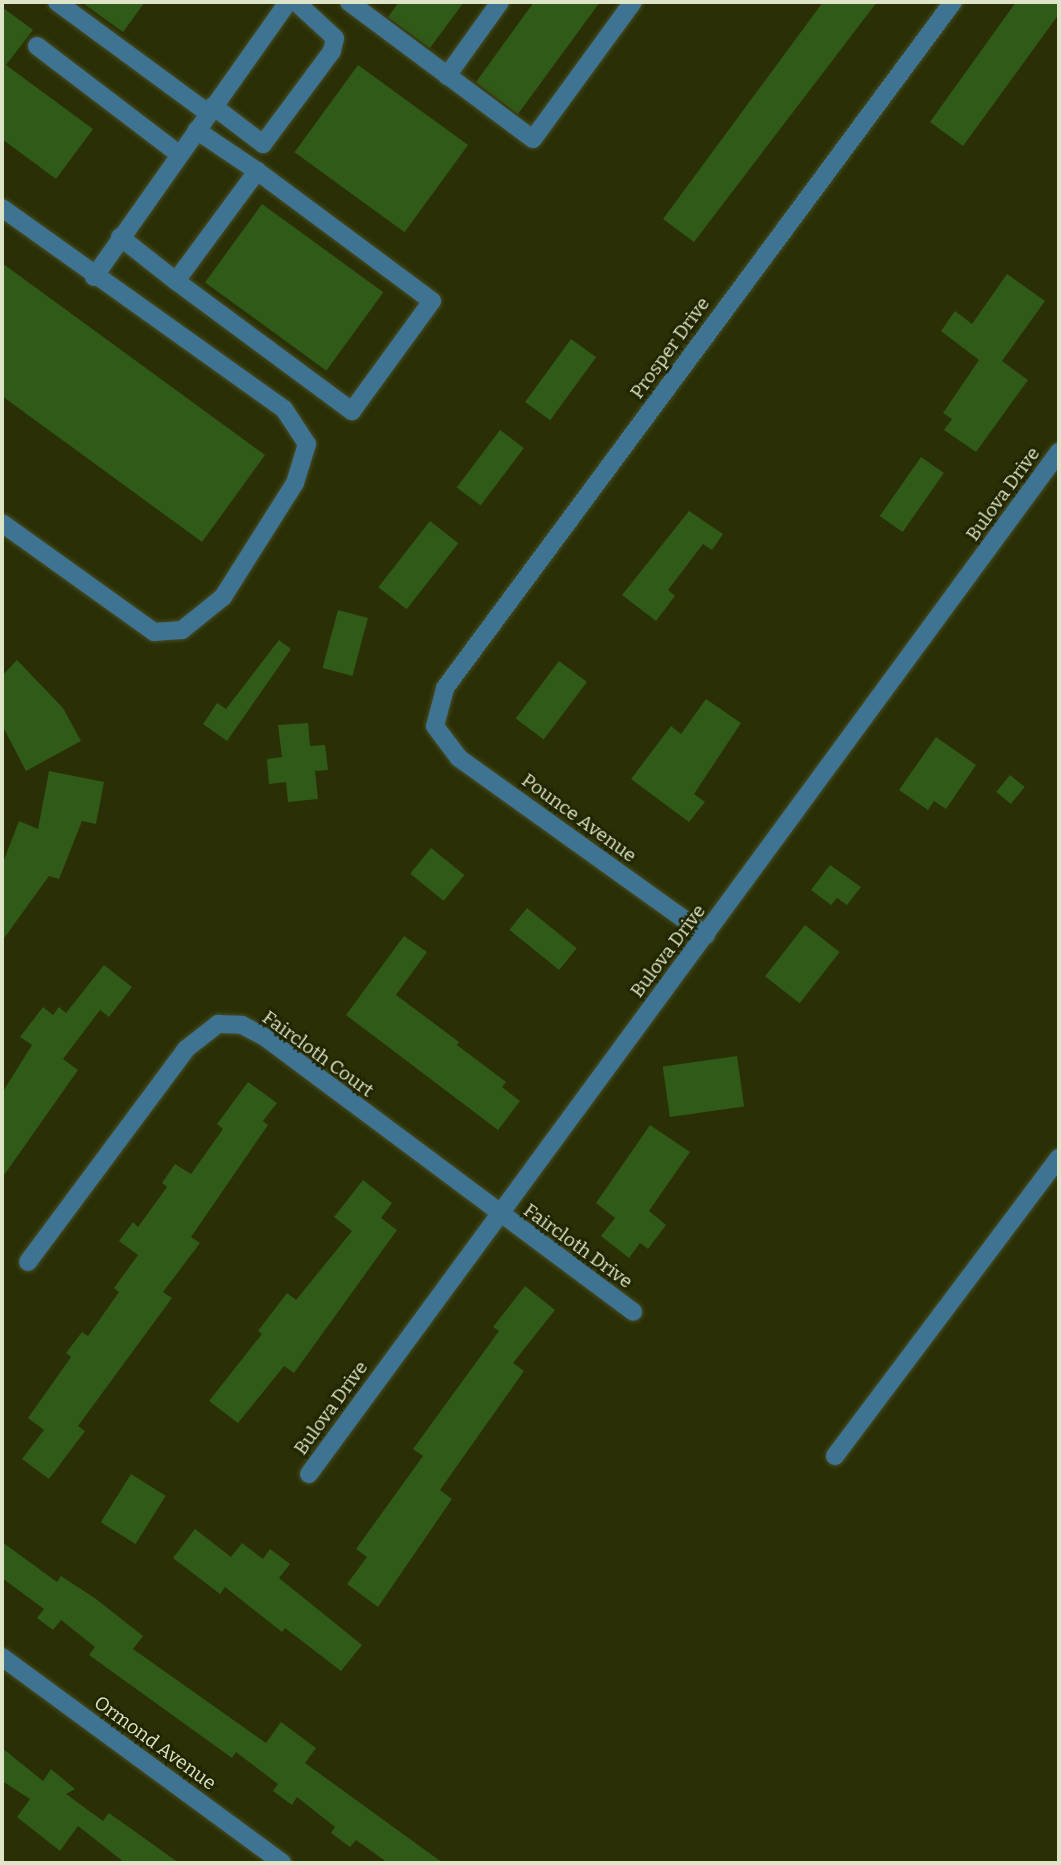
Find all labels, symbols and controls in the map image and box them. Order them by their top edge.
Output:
street label: Prosper Drive [626,293,714,403]
street label: Bulova Drive [961,443,1045,545]
street label: Pounce Avenue [517,769,641,867]
street label: Bulova Drive [626,900,710,1002]
street label: Faircloth Court [258,1006,378,1102]
street label: Faircloth Drive [519,1199,637,1293]
street label: Bulova Drive [289,1357,373,1459]
street label: Ormond Avenue [90,1691,220,1795]

